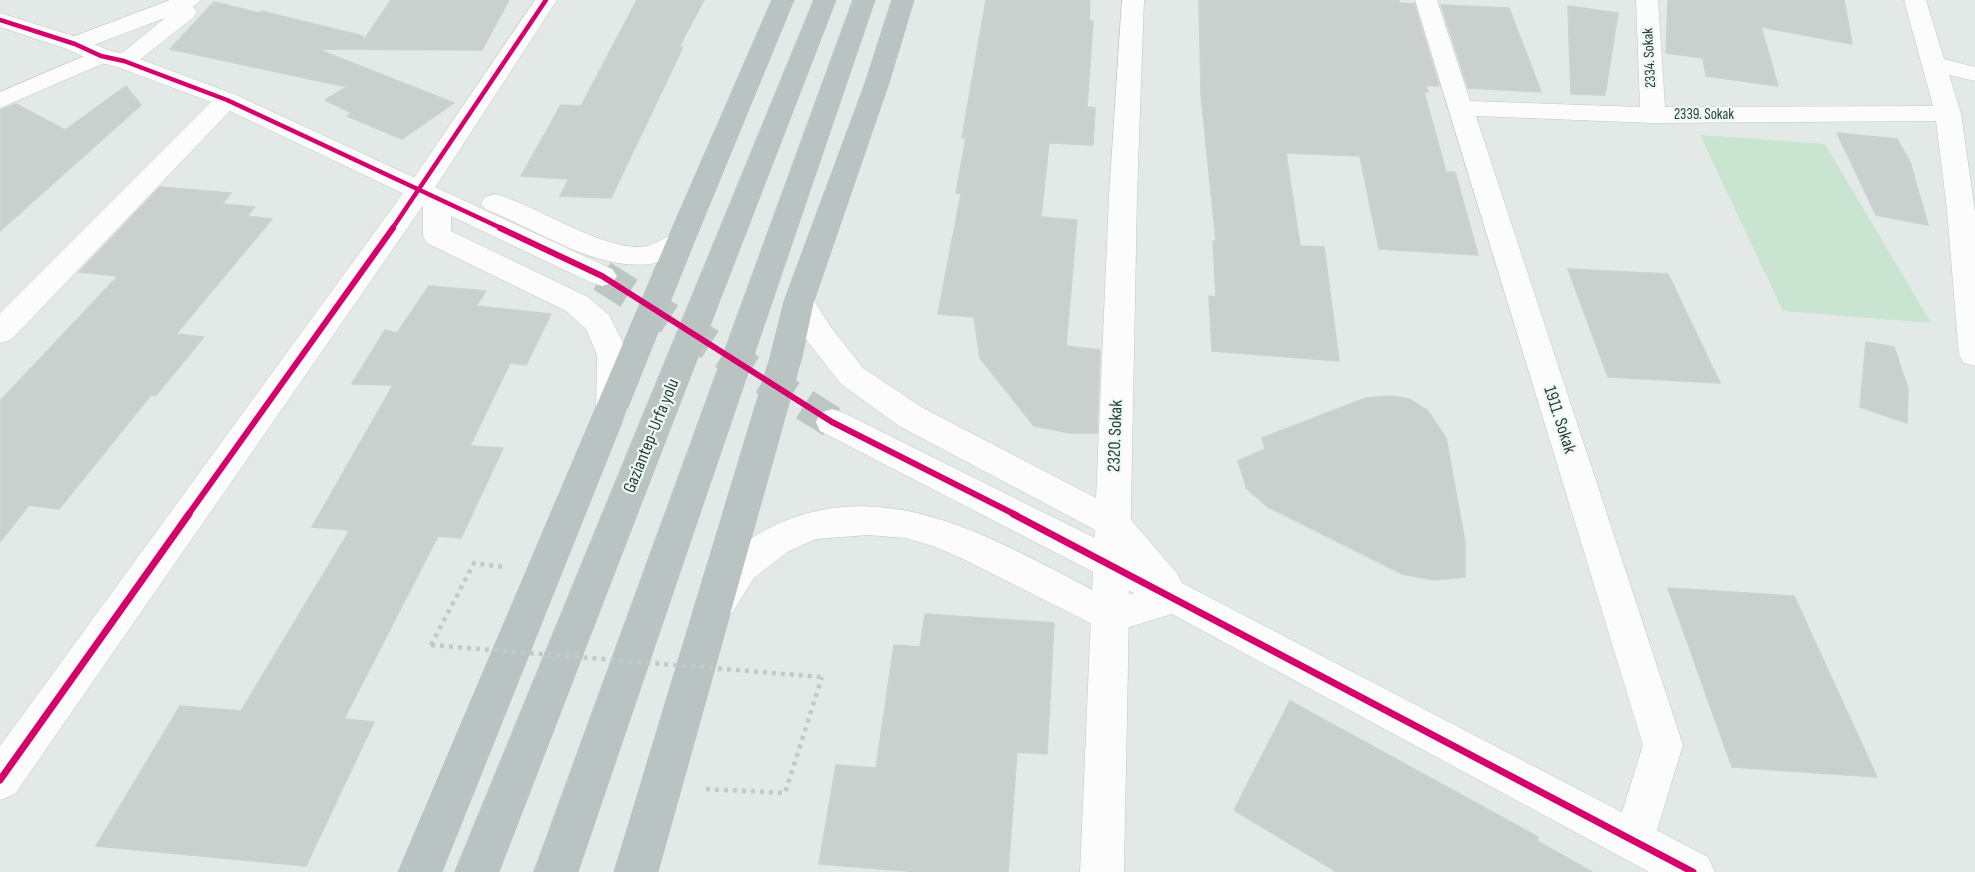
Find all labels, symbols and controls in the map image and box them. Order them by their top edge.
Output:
street label: 2334. Sokak [1639,27,1661,89]
street label: 2339. Sokak [1674,106,1734,124]
street label: Gaziantep-Urfa yolu [619,376,685,496]
street label: 1911. Sokak [1538,384,1580,456]
street label: 2320. Sokak [1104,400,1128,472]

